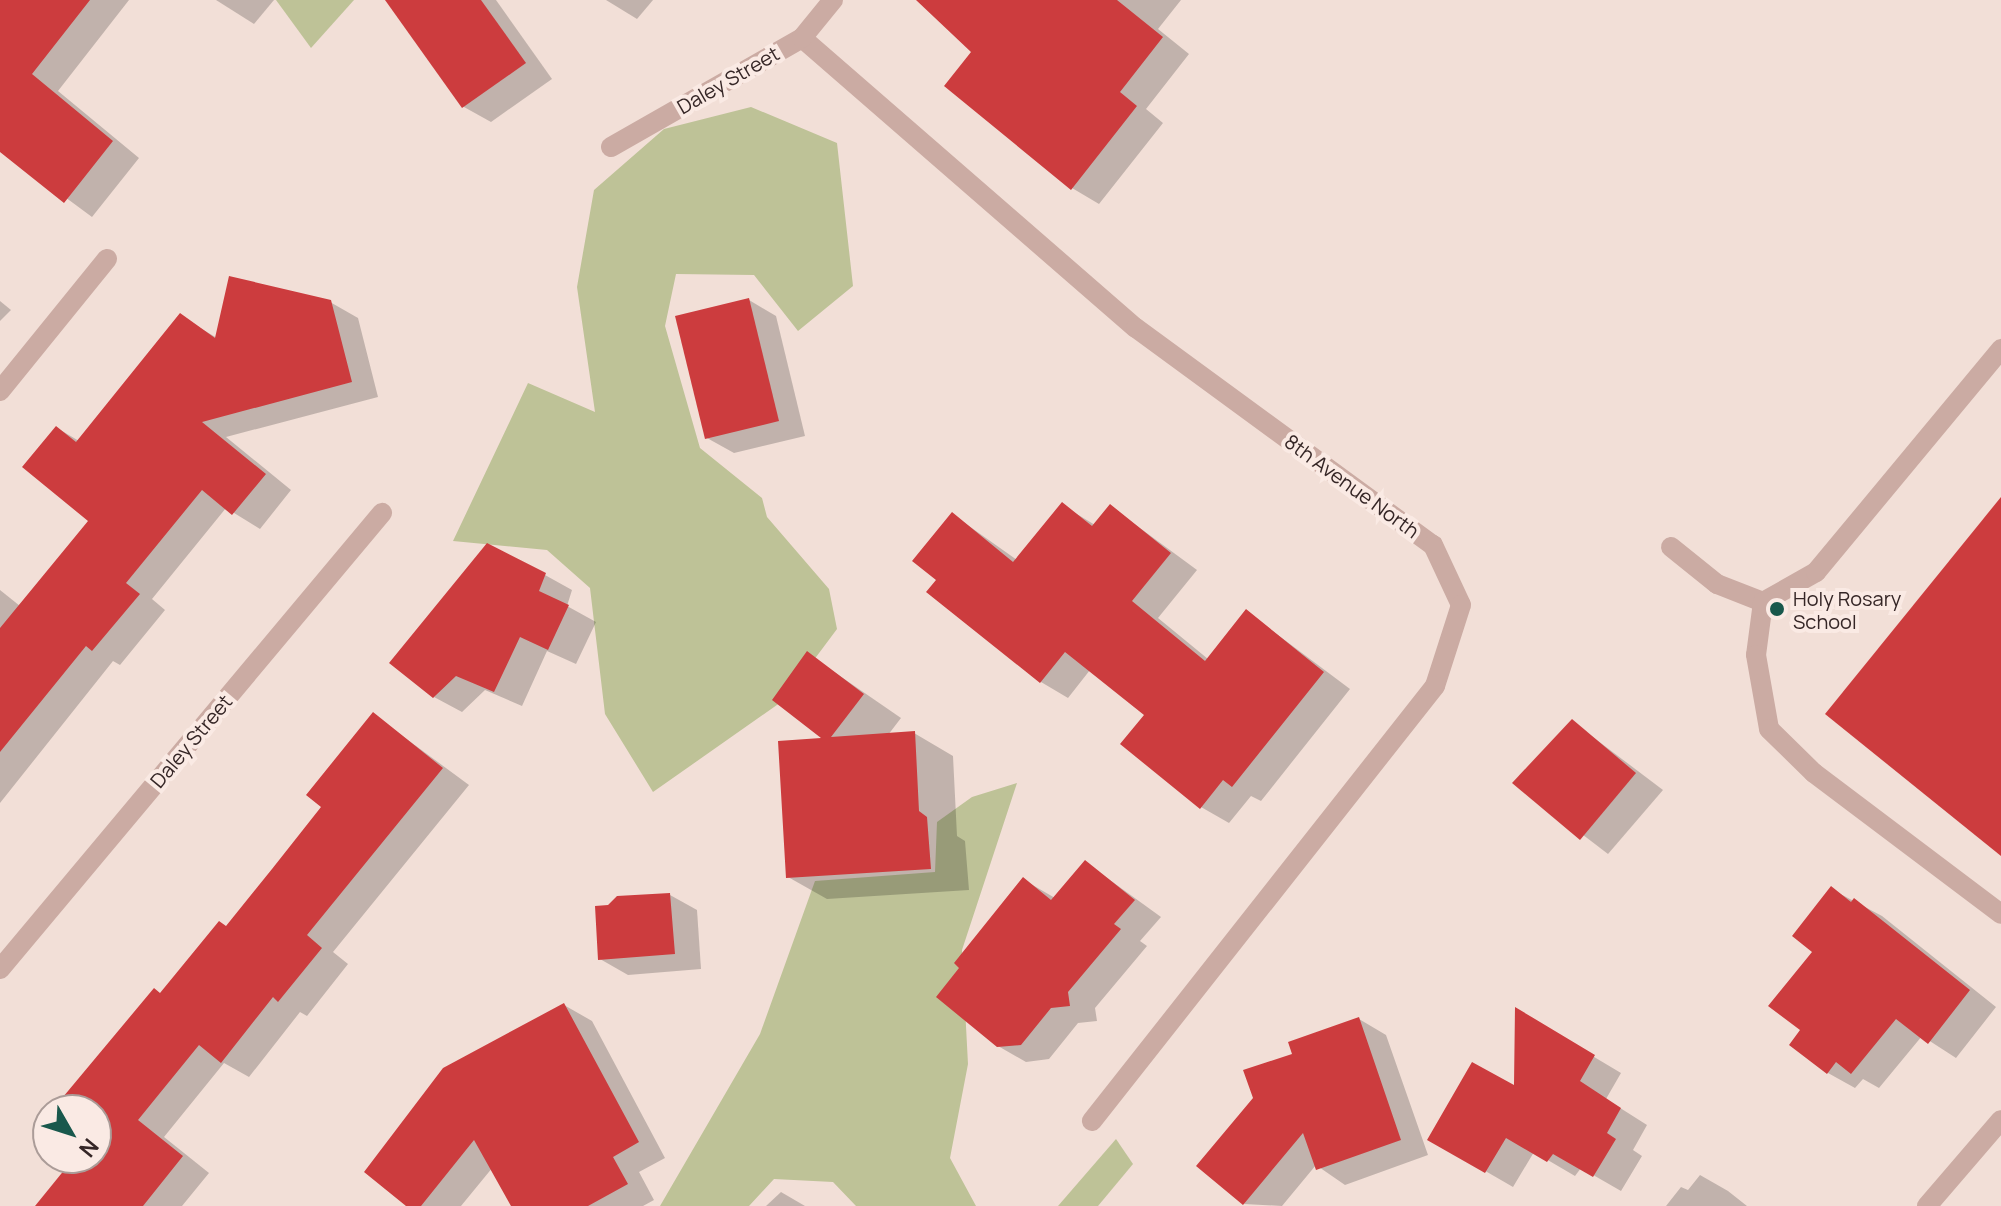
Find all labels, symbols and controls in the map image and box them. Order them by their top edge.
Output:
street label: Daley Street [673,41,783,119]
street label: 8th Avenue North [1280,429,1424,543]
place label: Holy Rosary School [1793,586,1901,633]
marker: Holy Rosary School [1768,600,1786,618]
street label: Daley Street [145,690,237,792]
north arrow [32,1094,112,1174]
text: N [72,1132,106,1163]

